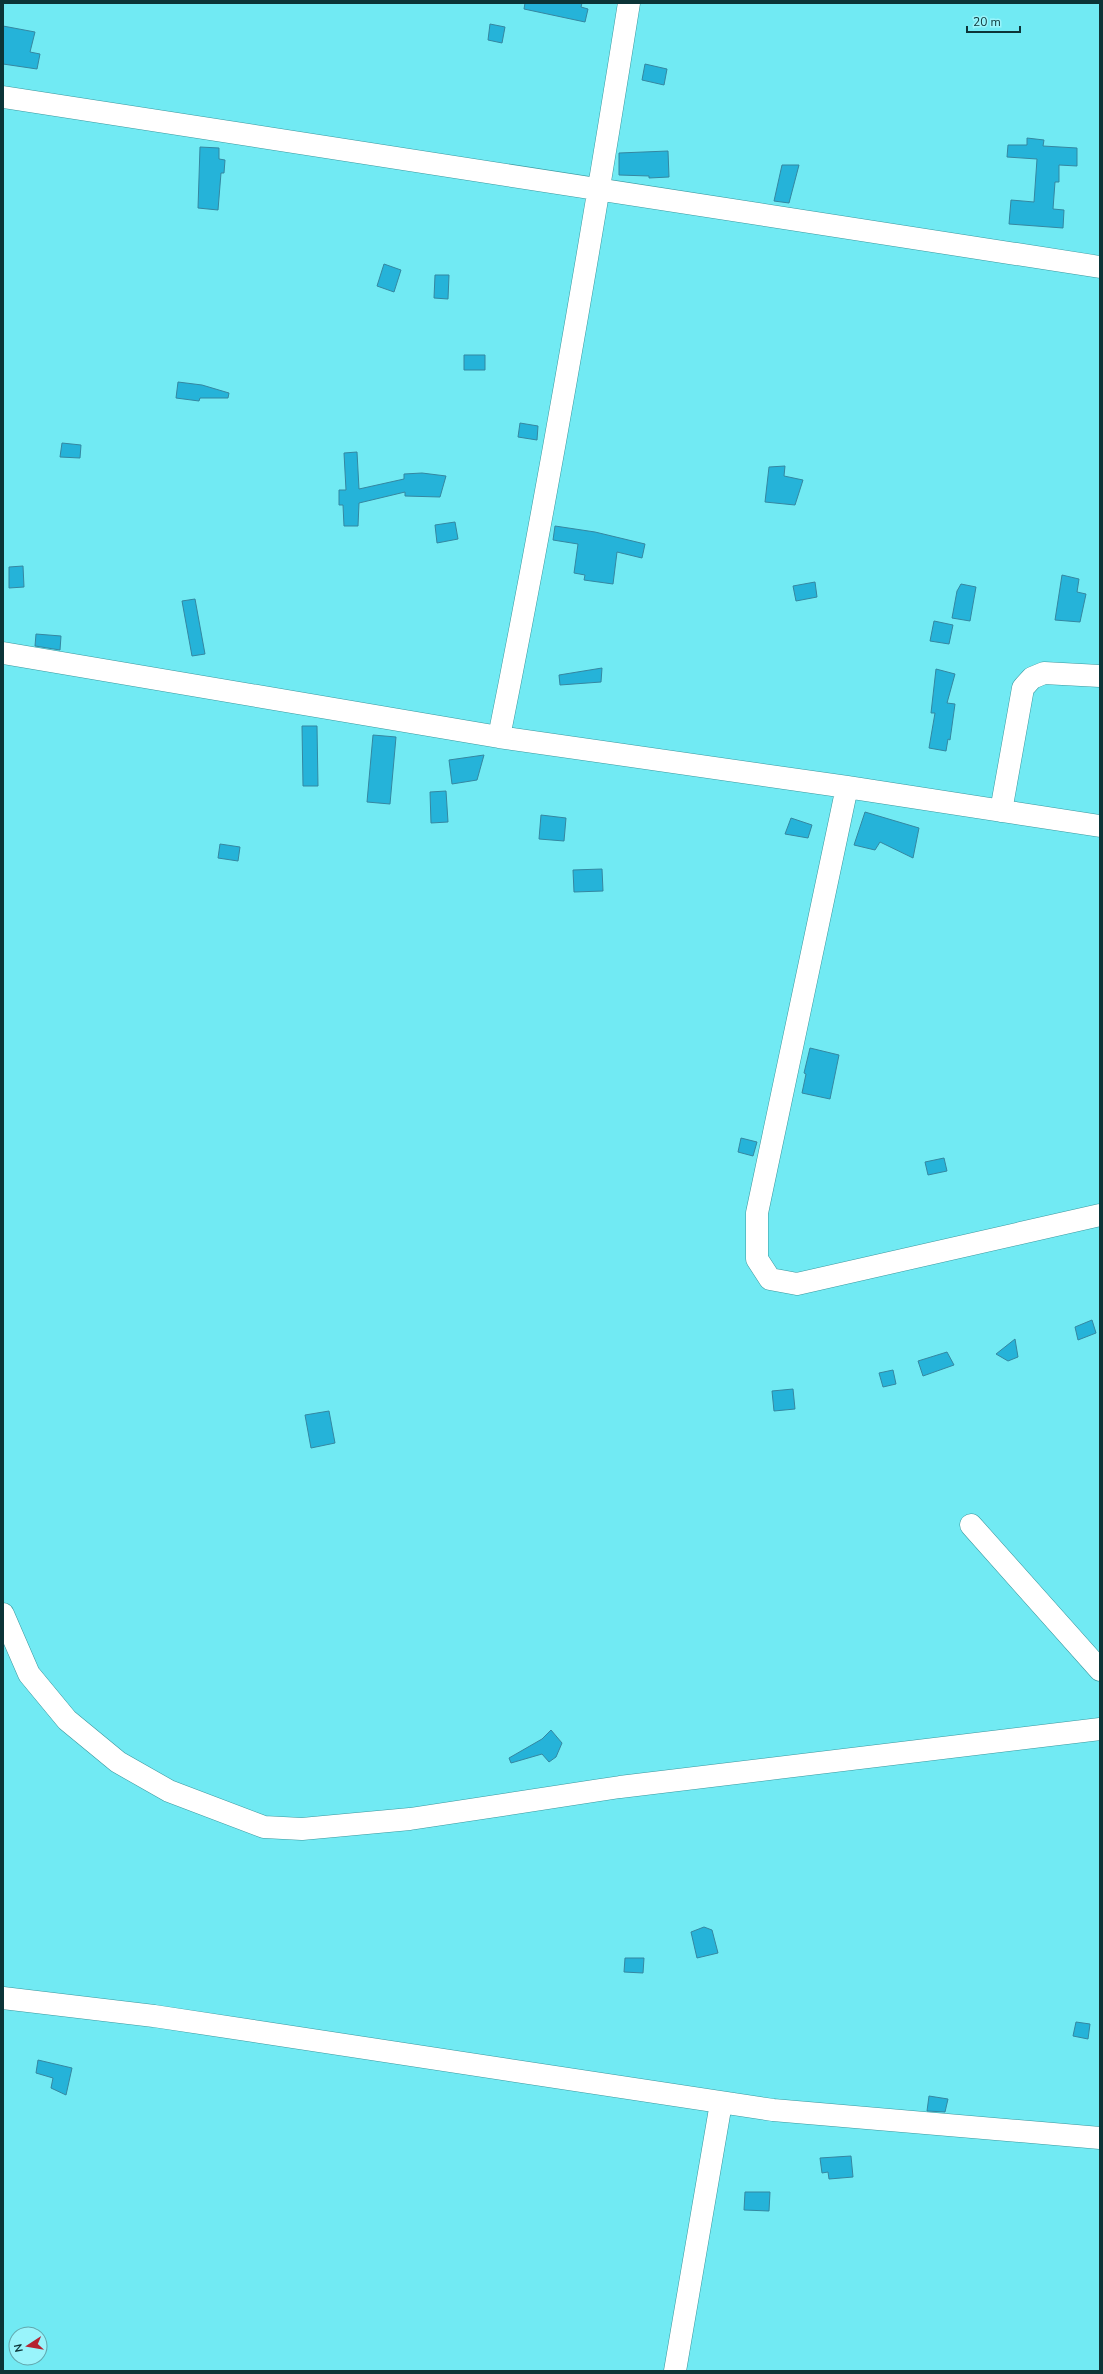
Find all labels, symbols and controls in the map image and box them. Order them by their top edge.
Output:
scale bar [967,8,1020,34]
text: 20 m [973,14,1001,30]
north arrow [8,2326,48,2366]
text: N [11,2342,27,2354]

